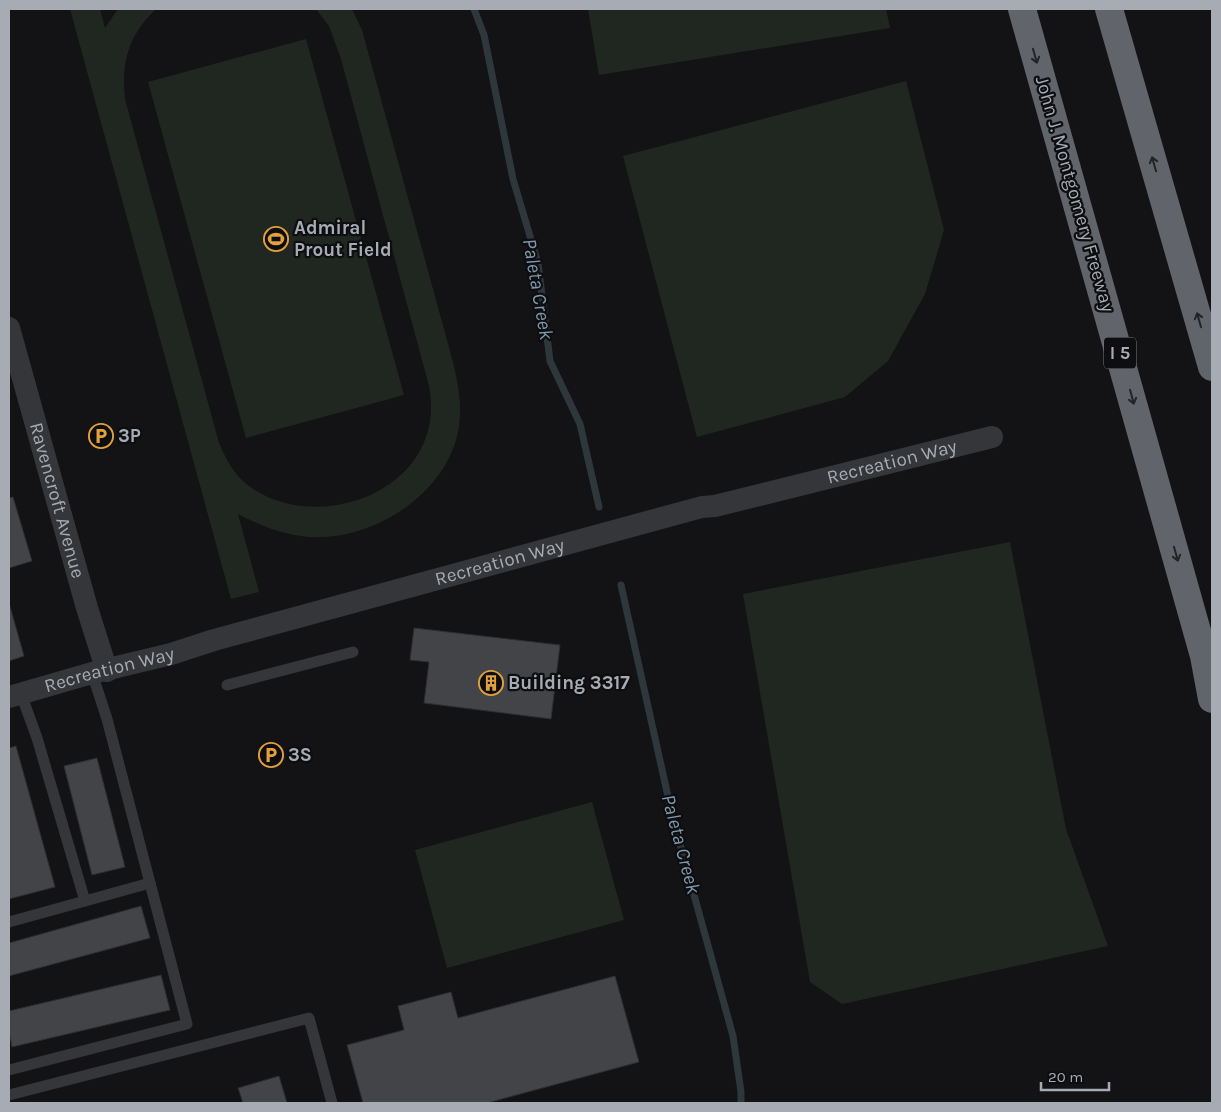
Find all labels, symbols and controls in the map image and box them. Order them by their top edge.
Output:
one-way arrow [1031,47,1041,63]
street label: John J. Montgomery Freeway [1031,73,1119,315]
one-way arrow [1148,156,1158,172]
place label: Admiral Prout Field [294,217,392,261]
sports icon: Admiral Prout Field [263,226,289,252]
water label: Paleta Creek [518,237,558,342]
one-way arrow [1193,313,1203,329]
road number: I 5 [1104,338,1136,368]
one-way arrow [1128,389,1138,405]
street label: Ravencroft Avenue [25,420,89,581]
parking icon: 3P [88,423,114,449]
place label: 3P [118,425,141,447]
street label: Recreation Way [825,435,959,489]
street label: Recreation Way [433,534,567,590]
one-way arrow [1171,545,1181,561]
street label: Recreation Way [42,643,177,697]
building icon: Building 3317 [478,670,504,696]
place label: Building 3317 [508,672,630,694]
parking icon: 3S [258,742,284,768]
place label: 3S [288,744,312,766]
water label: Paleta Creek [657,792,706,897]
scale bar [1041,1060,1108,1092]
text: 20 m [1048,1068,1083,1086]

